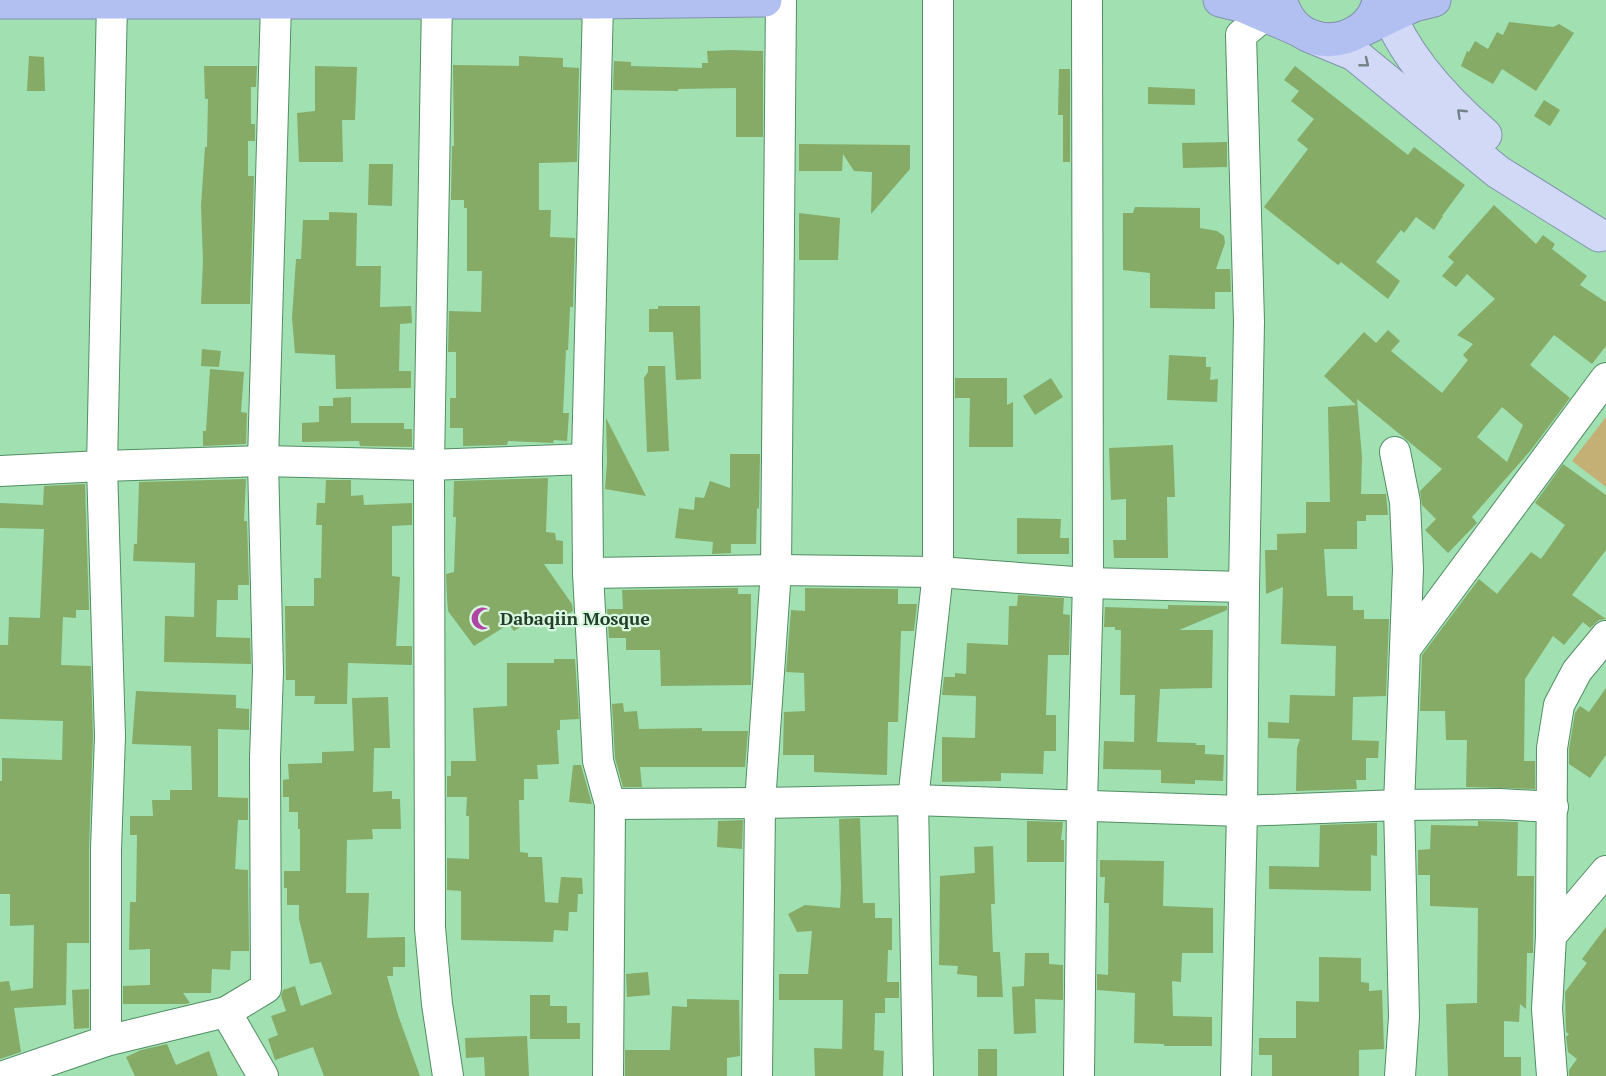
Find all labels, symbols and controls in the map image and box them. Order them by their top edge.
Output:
one-way arrow [1358,55,1369,66]
one-way arrow [1458,110,1469,121]
mosque icon: Dabaqiin Mosque [469,606,495,632]
place label: Dabaqiin Mosque [500,606,650,630]

